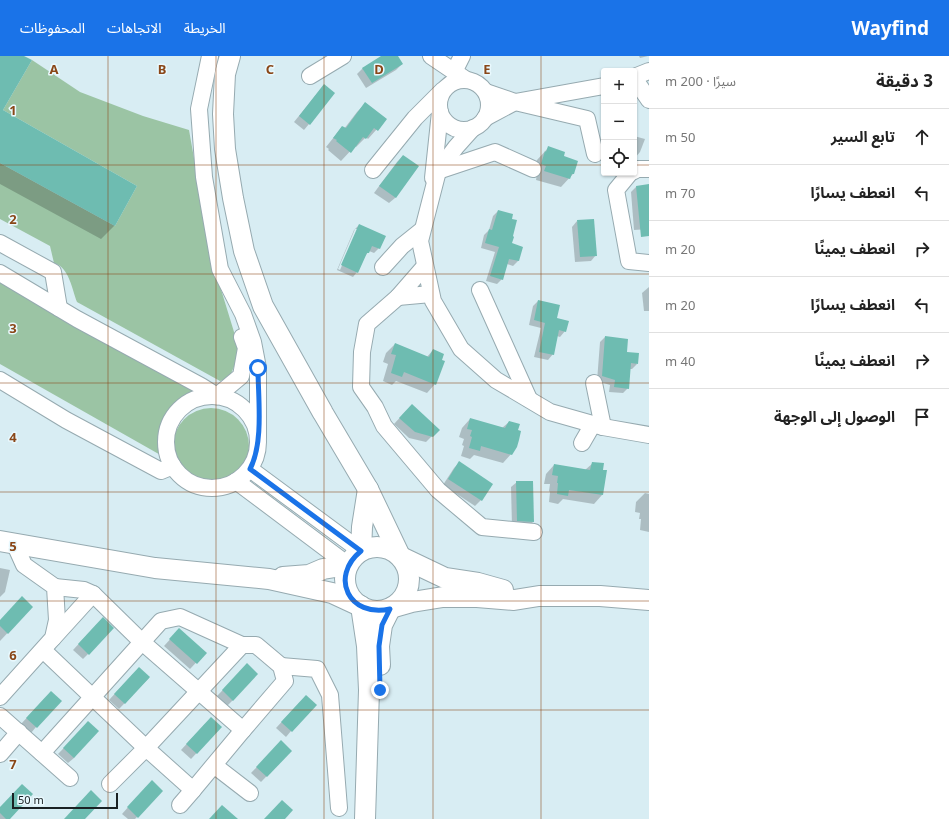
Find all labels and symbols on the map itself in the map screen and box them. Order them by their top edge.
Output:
text: A [50,60,59,78]
text: B [158,60,166,78]
text: C [266,60,274,78]
text: D [374,60,384,78]
text: E [483,60,491,78]
text: 1 [9,101,17,119]
text: 2 [9,210,17,228]
text: 3 [9,319,17,337]
route start [249,359,267,377]
text: 4 [9,428,17,446]
text: 5 [9,537,17,555]
text: 6 [9,646,17,664]
route end [371,681,389,699]
text: 7 [9,755,17,773]
scale bar [12,791,118,810]

